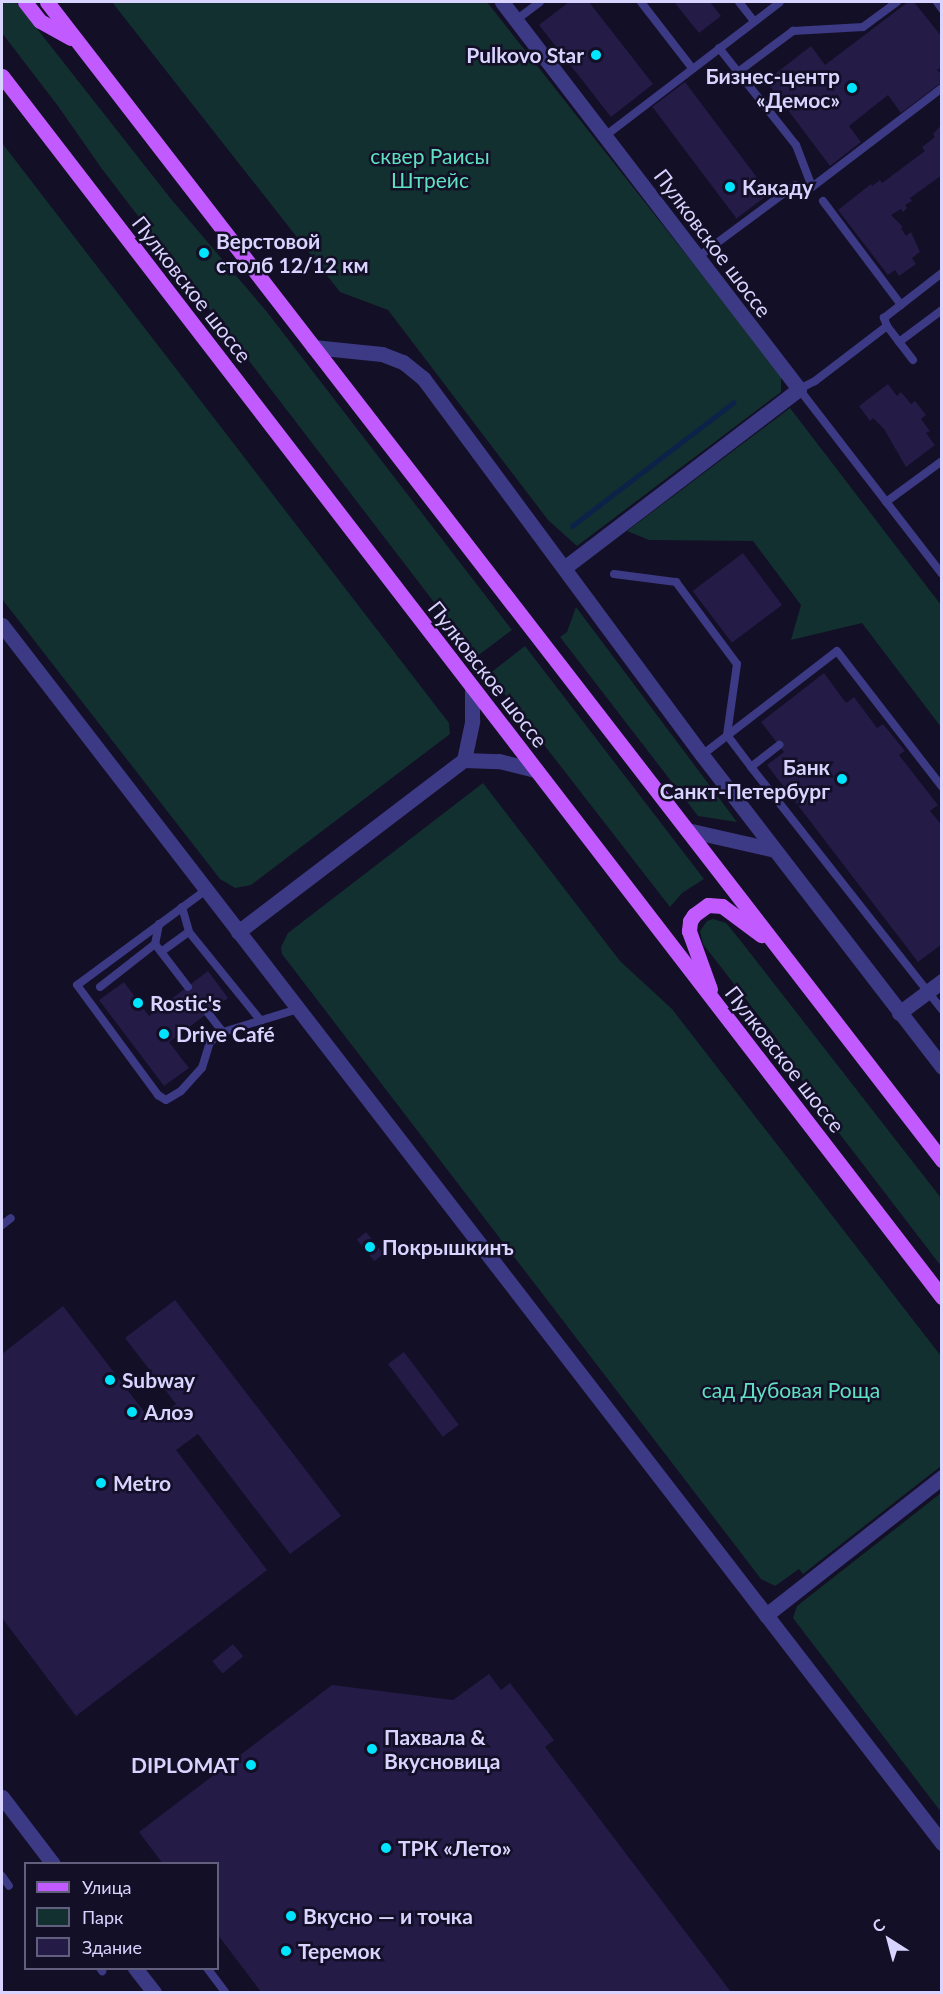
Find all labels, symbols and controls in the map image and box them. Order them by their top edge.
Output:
place label: Pulkovo Star [466,42,584,68]
marker: Pulkovo Star [589,48,603,62]
place label: Бизнес-центр «Демос» [706,63,840,113]
marker: Бизнес-центр «Демос» [845,81,859,95]
park label: сквер Раисы Штрейс [370,143,490,193]
street label: Пулковское шоссе [649,164,777,322]
place label: Какаду [742,174,813,200]
marker: Какаду [723,180,737,194]
street label: Пулковское шоссе [127,211,257,367]
place label: Верстовой столб 12/12 км [216,228,369,278]
marker: Верстовой столб 12/12 км [197,246,211,260]
street label: Пулковское шоссе [423,596,553,752]
place label: Банк Санкт-Петербург [660,754,830,804]
marker: Банк Санкт-Петербург [835,772,849,786]
street label: Пулковское шоссе [720,981,850,1137]
place label: Rostic's [150,990,221,1016]
marker: Rostic's [131,996,145,1010]
place label: Drive Café [176,1021,275,1047]
marker: Drive Café [157,1027,171,1041]
place label: Покрышкинъ [382,1234,514,1260]
marker: Покрышкинъ [363,1240,377,1254]
place label: Subway [122,1367,195,1393]
marker: Subway [103,1373,117,1387]
park label: сад Дубовая Роща [702,1377,880,1403]
place label: Алоэ [144,1399,193,1425]
marker: Алоэ [125,1405,139,1419]
place label: Metro [113,1470,171,1496]
marker: Metro [94,1476,108,1490]
place label: Пахвала & Вкусновица [384,1724,500,1774]
marker: Пахвала & Вкусновица [365,1742,379,1756]
place label: DIPLOMAT [131,1752,239,1778]
marker: DIPLOMAT [244,1758,258,1772]
place label: ТРК «Лето» [398,1835,511,1861]
marker: ТРК «Лето» [379,1841,393,1855]
legend [24,1862,219,1970]
text: Улица [82,1876,132,1898]
place label: Вкусно — и точка [303,1903,473,1929]
text: Парк [82,1906,123,1928]
marker: Вкусно — и точка [284,1909,298,1923]
north arrow [859,1910,919,1970]
text: С [868,1914,888,1936]
text: Здание [82,1936,142,1958]
place label: Теремок [298,1938,381,1964]
marker: Теремок [279,1944,293,1958]

